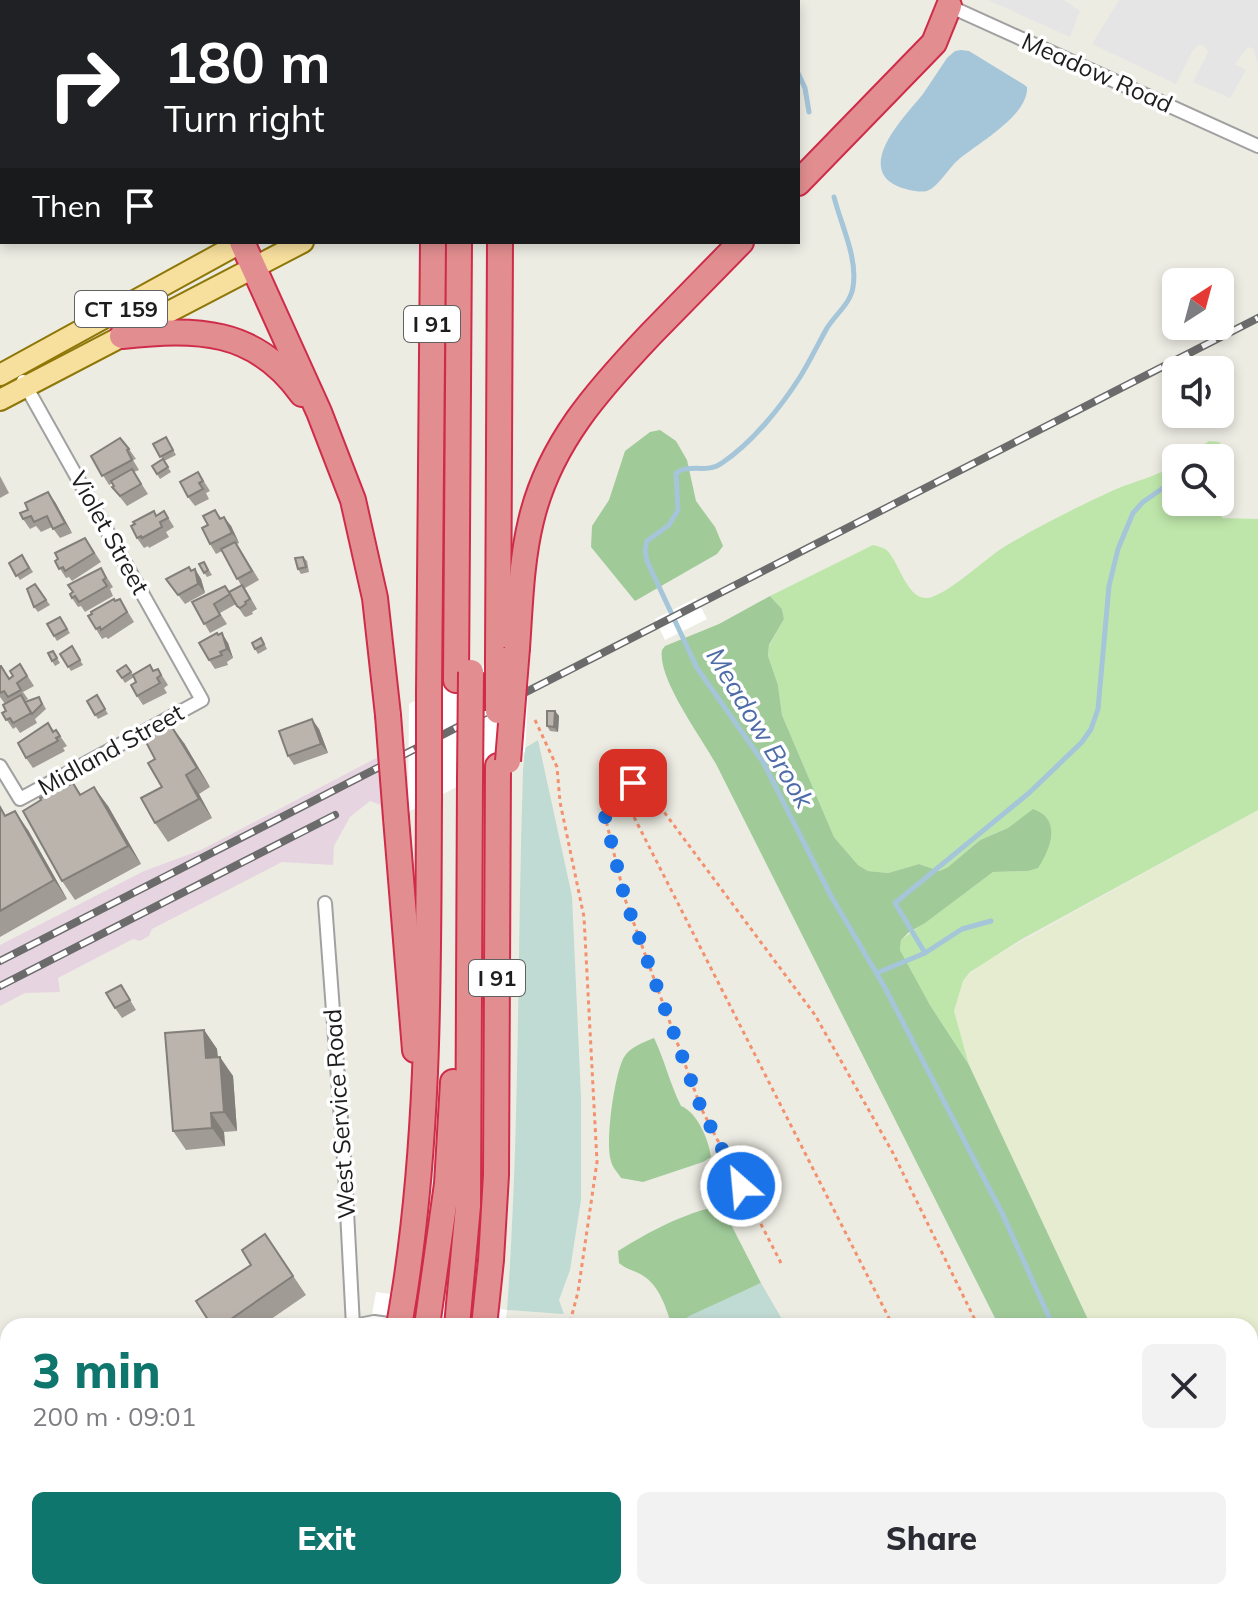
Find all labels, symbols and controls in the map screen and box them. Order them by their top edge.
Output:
street label: Meadow Road [1017,25,1177,119]
text: 180 m [164,27,331,97]
icon: right [32,32,136,136]
text: Turn right [164,96,325,141]
icon: arrive [118,184,162,228]
text: Then [32,187,102,225]
north arrow [1162,268,1234,340]
map controls [1162,268,1234,516]
road number: CT 159 [75,291,167,327]
road number: I 91 [404,306,460,342]
button: sound [1162,356,1234,428]
button: search [1162,444,1234,516]
street label: Violet Street [64,466,156,599]
water label: Meadow Brook [699,641,822,815]
street label: Midland Street [32,697,189,801]
pin [599,749,667,817]
icon: arrive [611,761,655,805]
road number: I 91 [469,960,525,996]
street label: West Service Road [317,1008,361,1220]
position arrow [699,1144,783,1228]
text: 3 min [32,1340,161,1400]
button: close [1142,1344,1226,1428]
text: 200 m · 09:01 [32,1400,196,1433]
button: Exit [32,1492,621,1584]
button: Share [637,1492,1226,1584]

